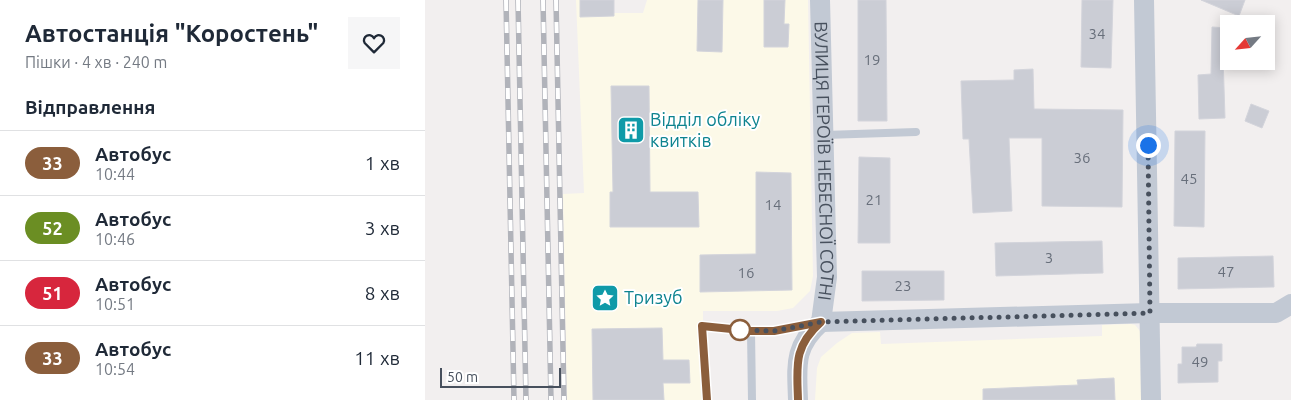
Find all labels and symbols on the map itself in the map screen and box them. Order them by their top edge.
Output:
north arrow [1220,15,1275,70]
street label: ВУЛИЦЯ ГЕРОЇВ НЕБЕСНОЇ СОТНІ [812,21,838,302]
house number: 34 [1089,25,1105,42]
house number: 19 [864,51,880,68]
place label: Відділ обліку квитків [650,109,761,150]
building icon: Відділ обліку квитків [616,115,646,145]
your location [1136,133,1161,158]
house number: 36 [1074,149,1090,166]
house number: 45 [1181,170,1197,187]
house number: 21 [866,191,882,208]
house number: 14 [765,196,781,213]
house number: 3 [1045,249,1053,266]
house number: 47 [1218,263,1234,280]
house number: 16 [738,264,754,281]
house number: 23 [895,277,911,294]
place icon: Тризуб [590,283,620,313]
place label: Тризуб [624,287,683,307]
unlabelled marker [729,319,751,341]
house number: 49 [1192,353,1208,370]
scale bar [440,365,561,388]

